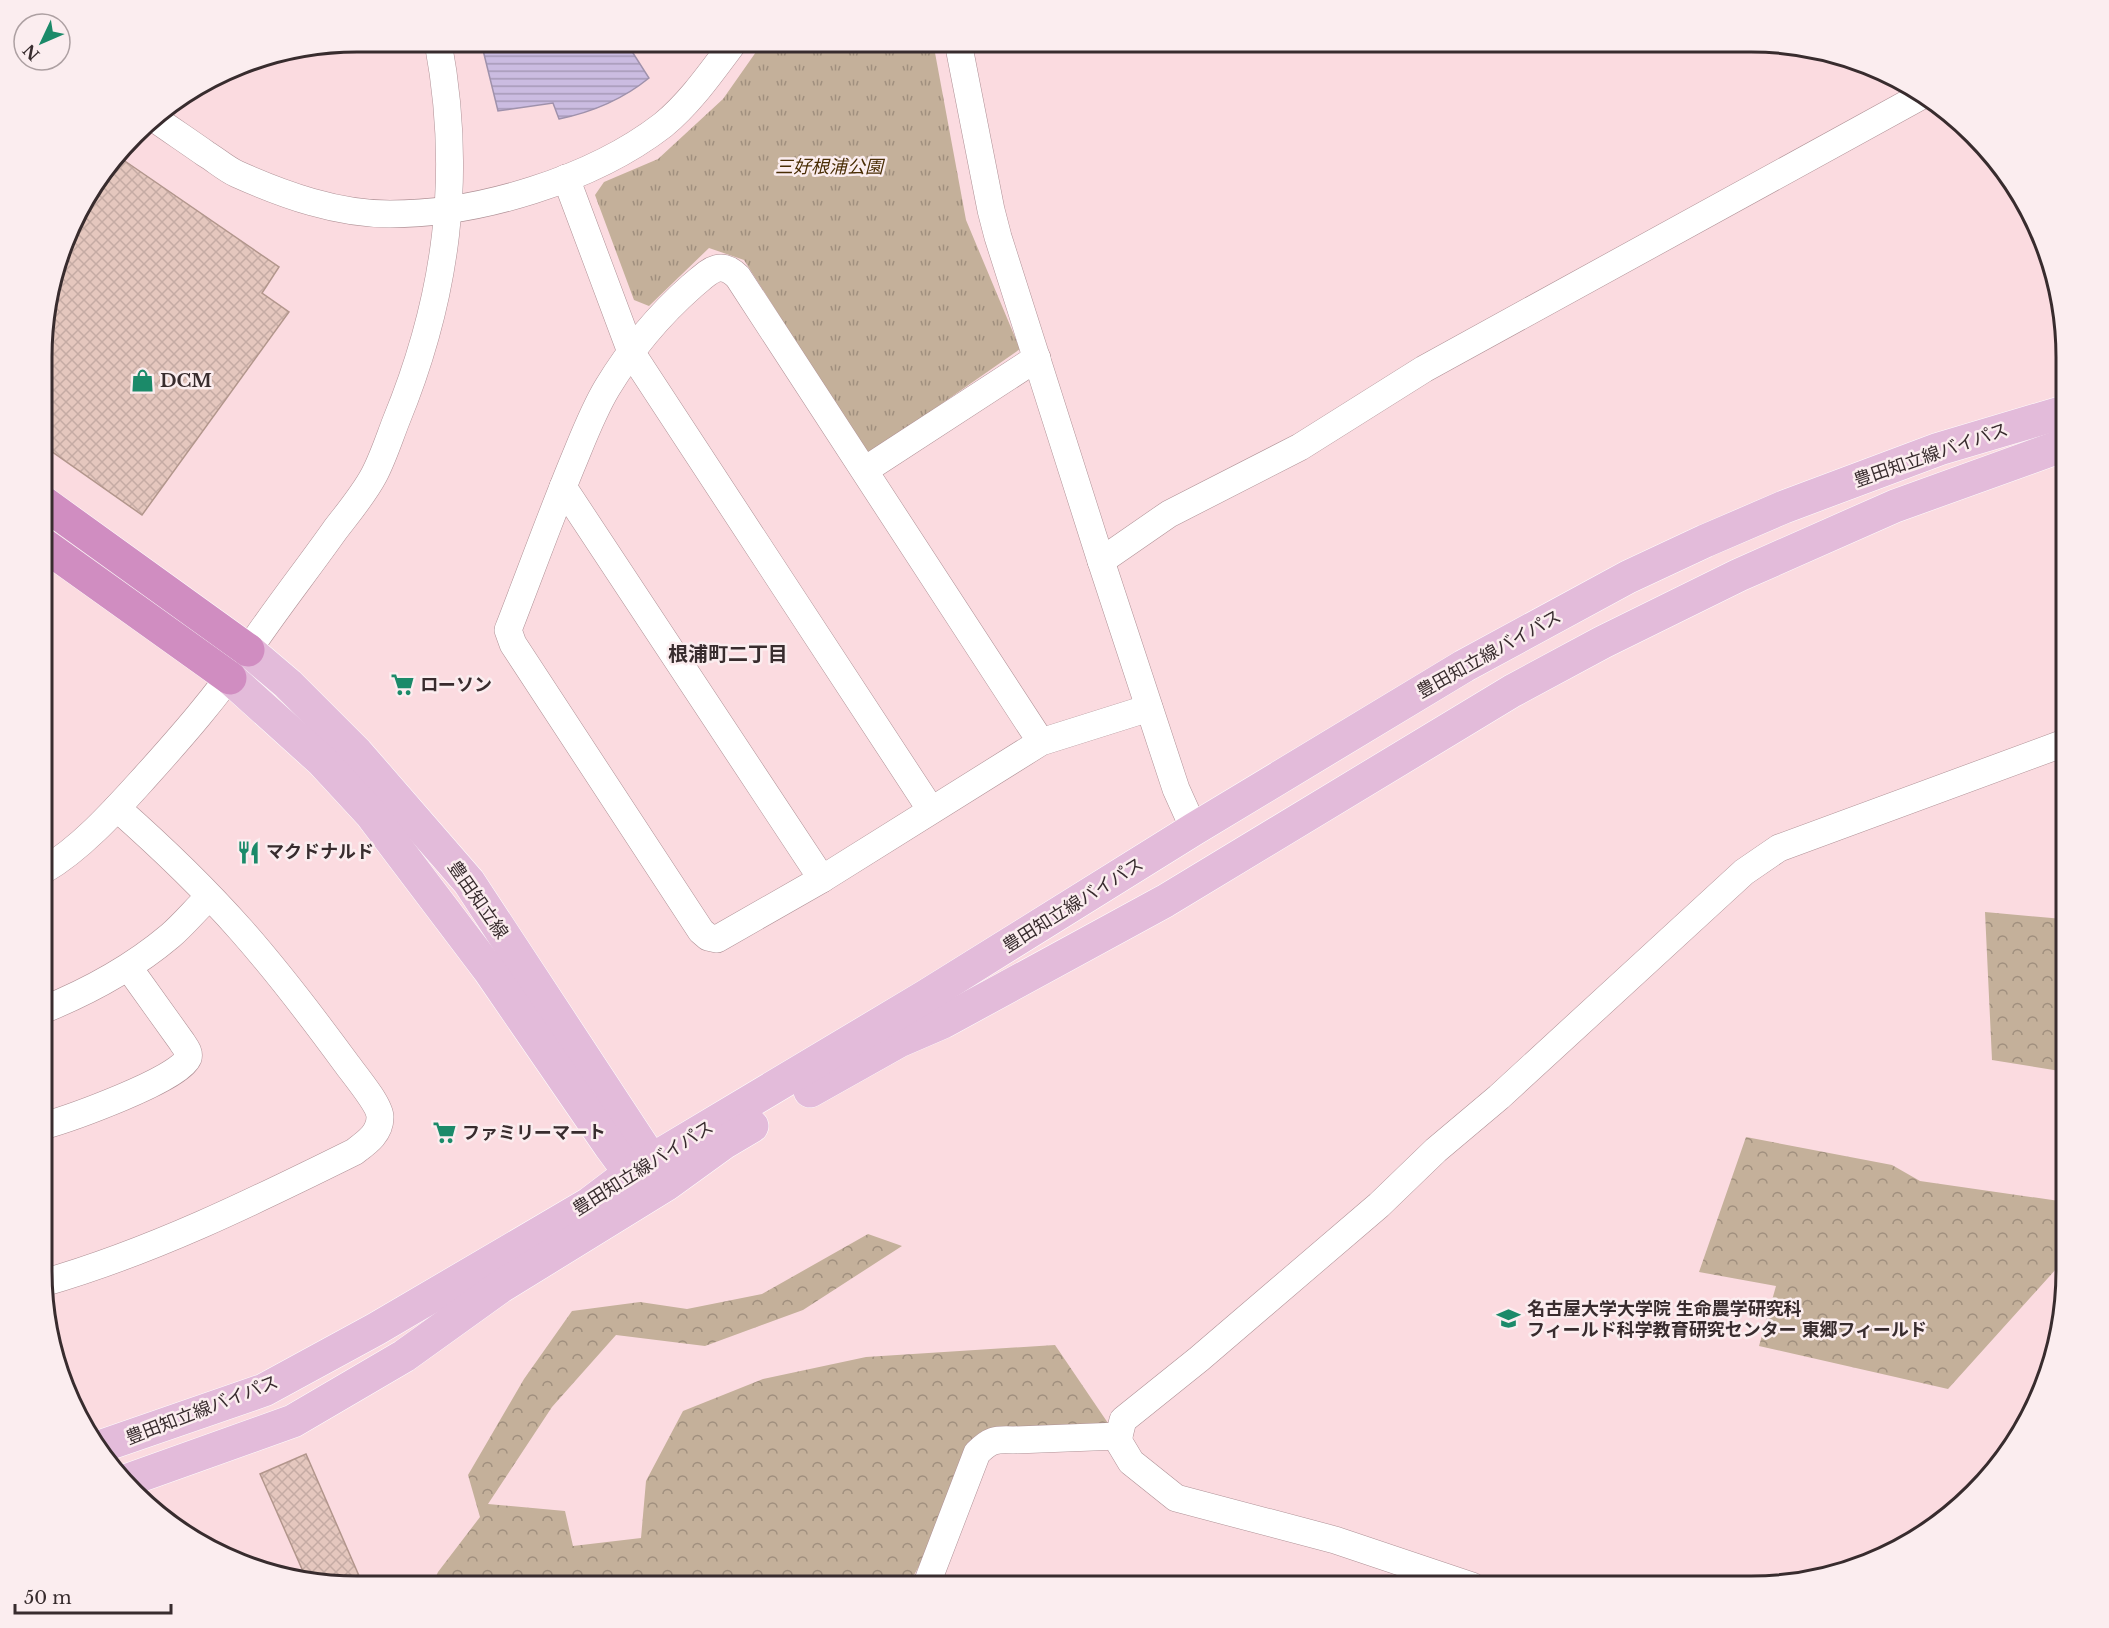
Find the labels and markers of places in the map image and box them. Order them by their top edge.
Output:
shop icon: DCM [129,368,155,394]
place label: DCM [160,370,212,392]
supermarket icon: ローソン [389,672,415,698]
place label: ローソン [420,674,492,696]
restaurant icon: マクドナルド [235,839,261,865]
place label: マクドナルド [266,841,374,863]
supermarket icon: ファミリーマート [431,1120,457,1146]
place label: ファミリーマート [462,1122,606,1144]
place label: 名古屋大学大学院 生命農学研究科 フィールド科学教育研究センター 東郷フィールド [1527,1298,1927,1341]
school or university icon: 名古屋大学大学院 生命農学研究科 フィールド科学教育研究センター 東郷フィールド [1496,1306,1522,1332]

